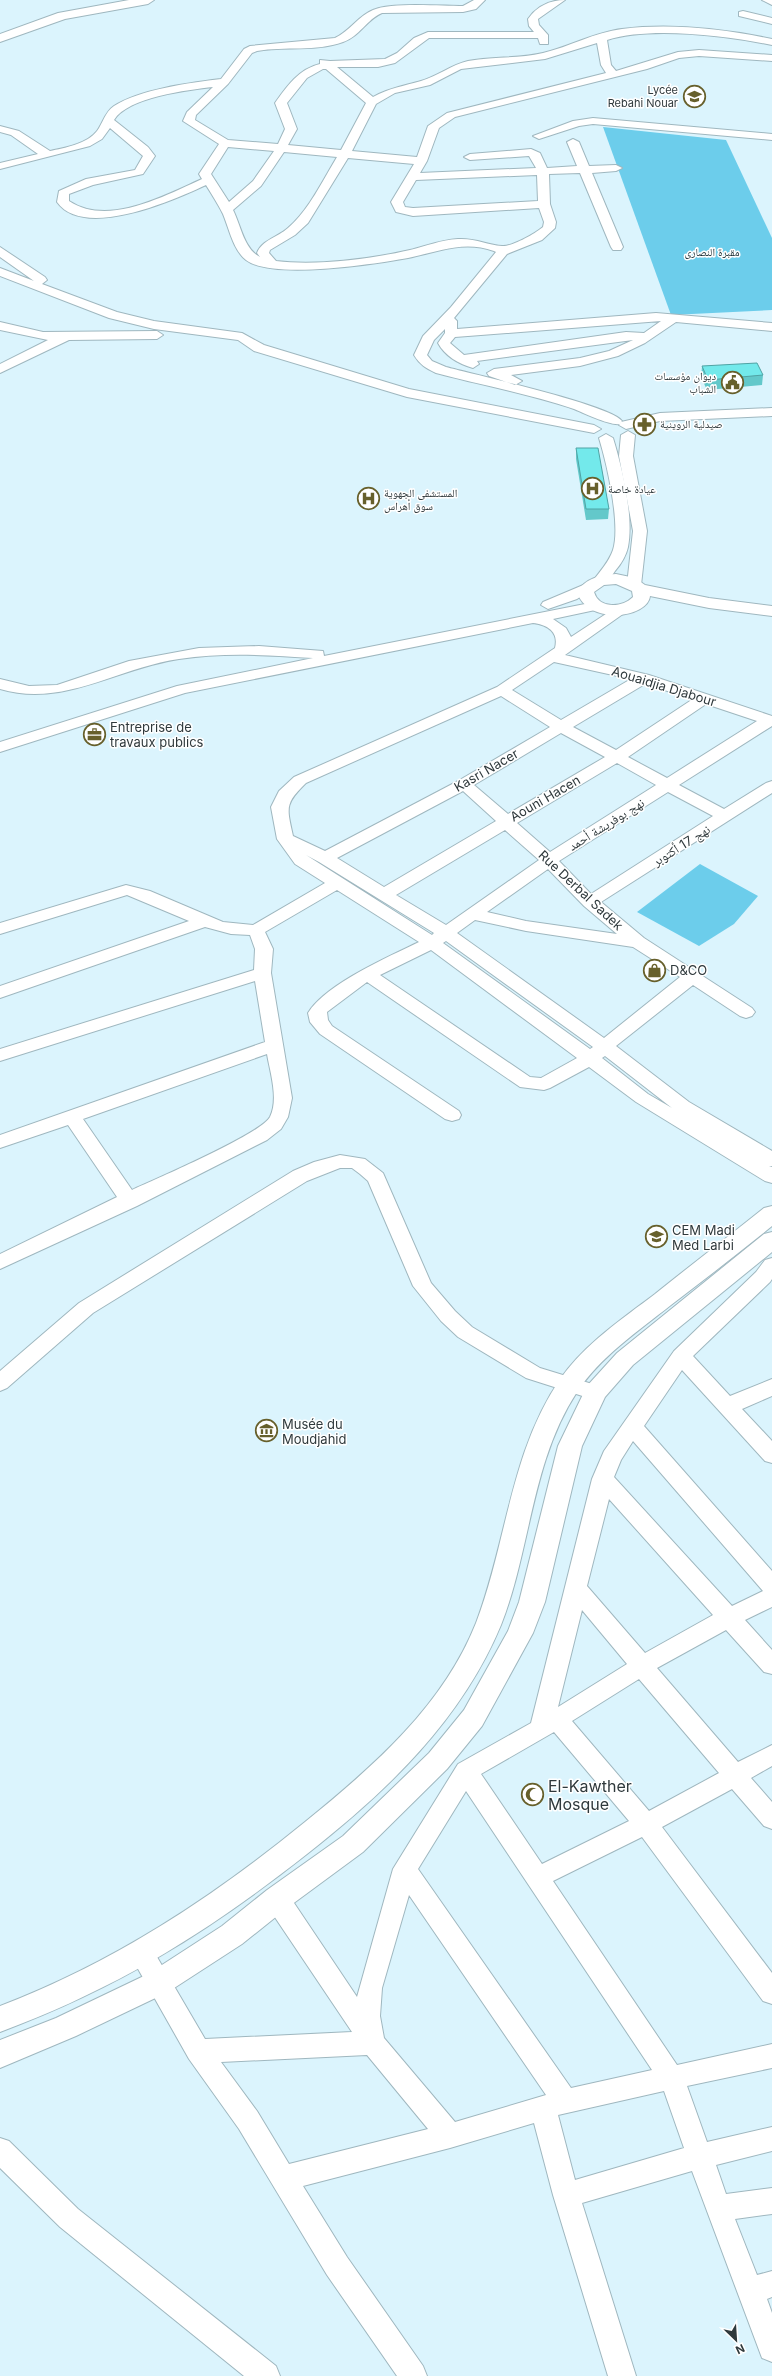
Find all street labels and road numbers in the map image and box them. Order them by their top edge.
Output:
street label: Aouaidjia Djabour [610,663,718,710]
street label: Kasri Nacer [451,745,521,795]
street label: Aouni Hacen [507,771,583,825]
street label: نهج بوفريشة أحمد [565,794,648,855]
street label: نهج 17 أكتوبر [648,821,714,871]
street label: Rue Derbal Sadek [535,847,627,933]

